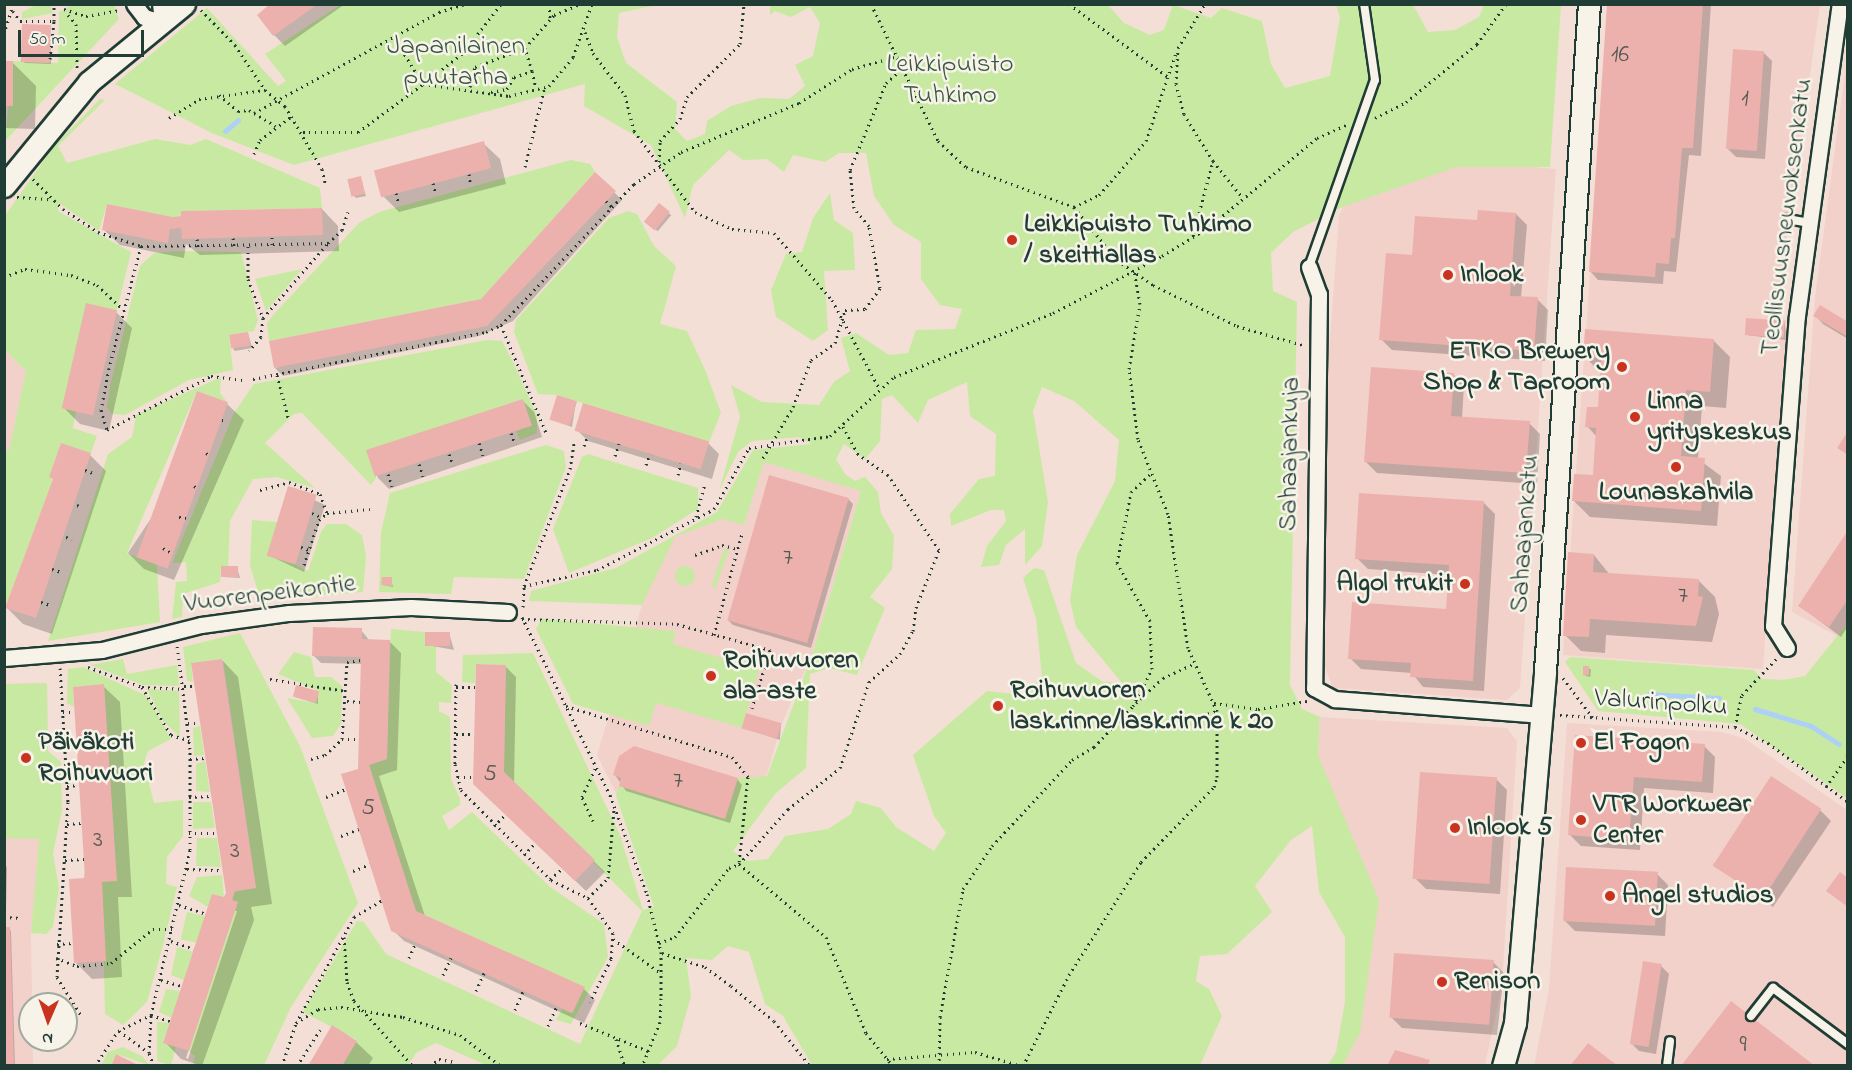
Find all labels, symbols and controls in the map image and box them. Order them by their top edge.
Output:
scale bar [21,18,147,56]
text: 50 m [29,27,66,53]
park label: Japanilainen puutarha [387,30,525,93]
house number: 16 [1611,42,1629,70]
park label: Leikkipuisto Tuhkimo [886,48,1014,111]
street label: Teollisuusneuvoksenkatu [1754,76,1820,358]
house number: 1 [1741,86,1749,114]
place label: Leikkipuisto Tuhkimo / skeittiallas [1024,208,1252,271]
marker: Leikkipuisto Tuhkimo / skeittiallas [1005,233,1019,247]
place label: Inlook [1460,259,1523,291]
marker: Inlook [1441,268,1455,282]
place label: ETKO Brewery Shop & Taproom [1423,335,1610,398]
marker: ETKO Brewery Shop & Taproom [1615,360,1629,374]
street label: Sahaajankuja [1272,377,1308,531]
place label: Linna yrityskeskus [1647,385,1792,448]
marker: Linna yrityskeskus [1628,410,1642,424]
street label: Sahaajankatu [1503,454,1547,614]
marker: Lounaskahvila [1669,460,1683,474]
place label: Lounaskahvila [1599,477,1753,509]
house number: 7 [783,545,793,573]
street label: Vuorenpeikontie [182,567,358,621]
place label: Algol trukit [1337,568,1453,600]
marker: Algol trukit [1458,577,1472,591]
house number: 7 [1678,583,1688,611]
place label: Roihuvuoren ala-aste [723,644,859,707]
marker: Roihuvuoren ala-aste [704,669,718,683]
place label: Roihuvuoren lask.rinne/lask.rinne k 20 [1010,674,1273,737]
street label: Valurinpolku [1593,682,1729,724]
marker: Roihuvuoren lask.rinne/lask.rinne k 20 [991,699,1005,713]
place label: Päiväkoti Roihuvuori [38,726,153,789]
place label: El Fogon [1593,727,1689,759]
marker: El Fogon [1574,736,1588,750]
marker: Päiväkoti Roihuvuori [19,751,33,765]
house number: 5 [483,761,497,789]
house number: 7 [673,768,683,796]
place label: VTR Workwear Center [1593,788,1751,851]
house number: 5 [361,795,375,823]
place label: Inlook 5 [1467,812,1552,844]
marker: VTR Workwear Center [1574,813,1588,827]
marker: Inlook 5 [1448,821,1462,835]
house number: 3 [93,827,103,855]
house number: 3 [230,838,240,866]
place label: Angel studios [1622,880,1773,912]
marker: Angel studios [1603,889,1617,903]
place label: Renison [1454,966,1540,998]
marker: Renison [1435,975,1449,989]
north arrow [18,992,78,1052]
text: N [42,1026,53,1050]
house number: 9 [1739,1032,1747,1060]

